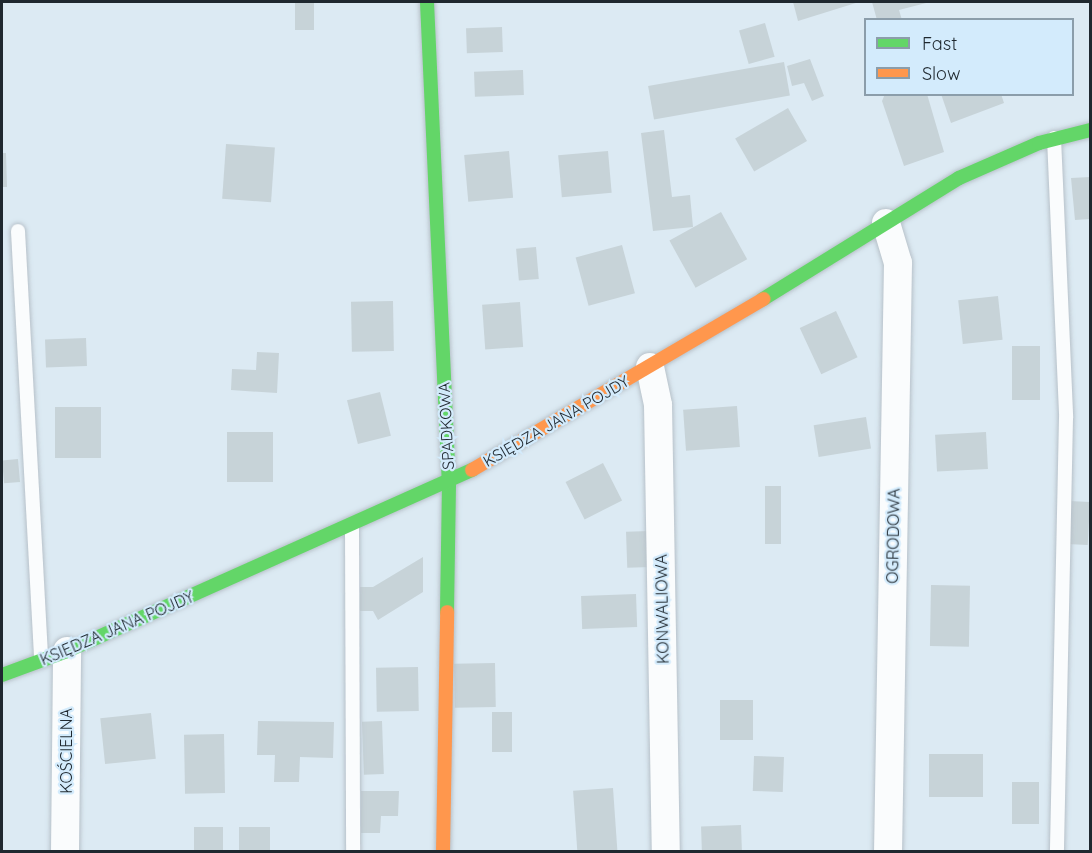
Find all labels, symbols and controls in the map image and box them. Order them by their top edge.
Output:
legend [864,18,1074,96]
text: Fast [922,32,957,55]
text: Slow [922,62,960,85]
street label: KSIĘDZA JANA POJDY [480,371,632,471]
street label: SPADKOWA [434,382,458,470]
street label: OGRODOWA [883,488,903,584]
street label: KONWALIOWA [651,554,673,664]
street label: KSIĘDZA JANA POJDY [37,587,197,669]
street label: KOŚCIELNA [56,708,76,794]

